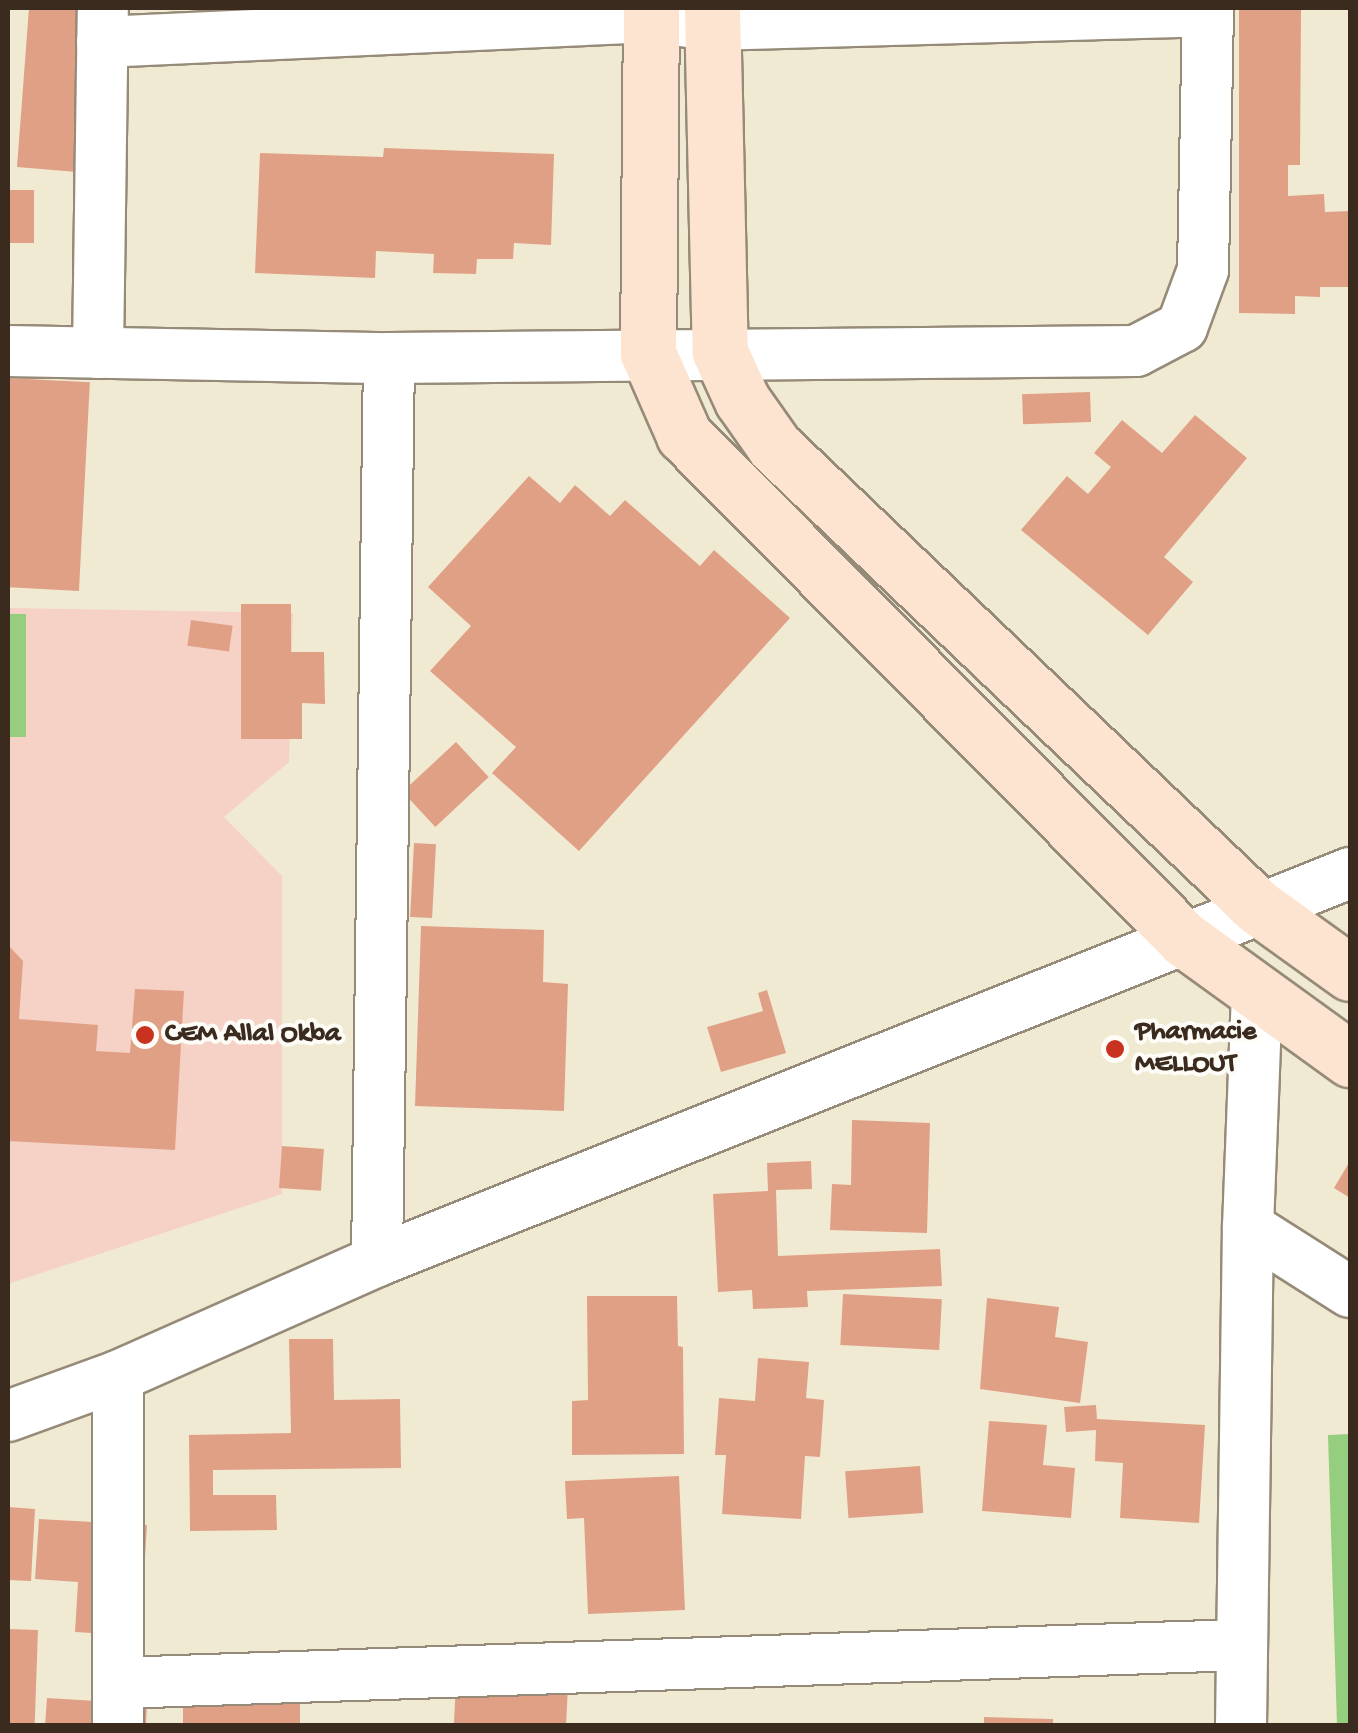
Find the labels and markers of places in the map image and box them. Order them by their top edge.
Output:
place label: Pharmacie MELLOUT [1135,1016,1256,1082]
place label: CEM Allal Okba [165,1018,341,1052]
marker: CEM Allal Okba [134,1024,156,1046]
marker: Pharmacie MELLOUT [1104,1038,1126,1060]

